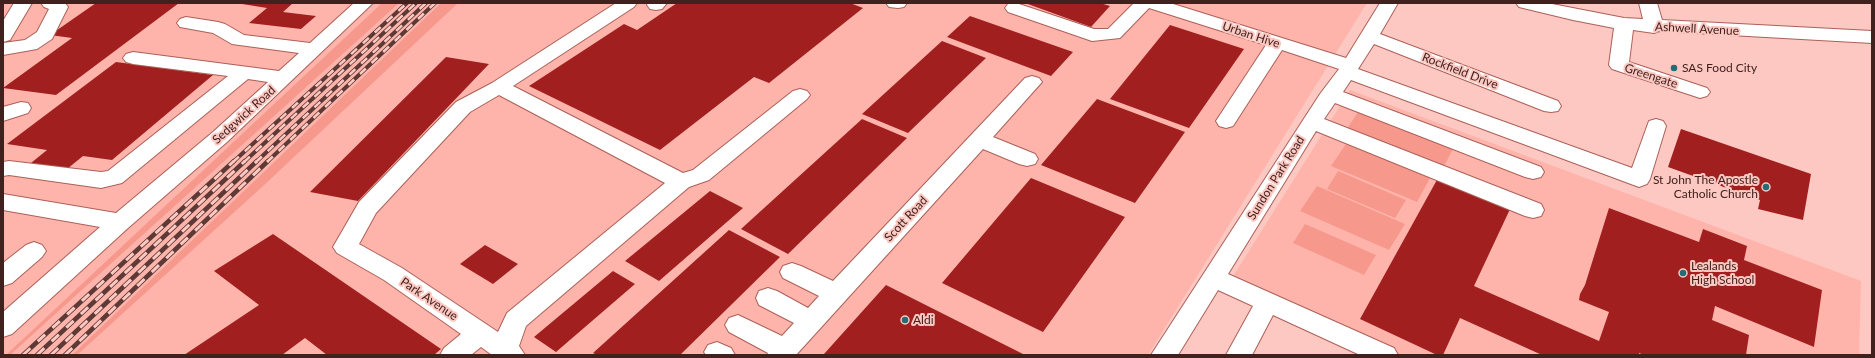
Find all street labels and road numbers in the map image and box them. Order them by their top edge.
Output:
street label: Urban Hive [1220,19,1282,51]
street label: Ashwell Avenue [1655,20,1739,38]
street label: Rockfield Drive [1420,50,1500,92]
street label: Greengate [1623,61,1679,91]
street label: Sedgwick Road [210,83,278,147]
street label: Sundon Park Road [1244,133,1308,223]
street label: Scott Road [881,193,931,245]
street label: Park Avenue [398,275,460,323]

